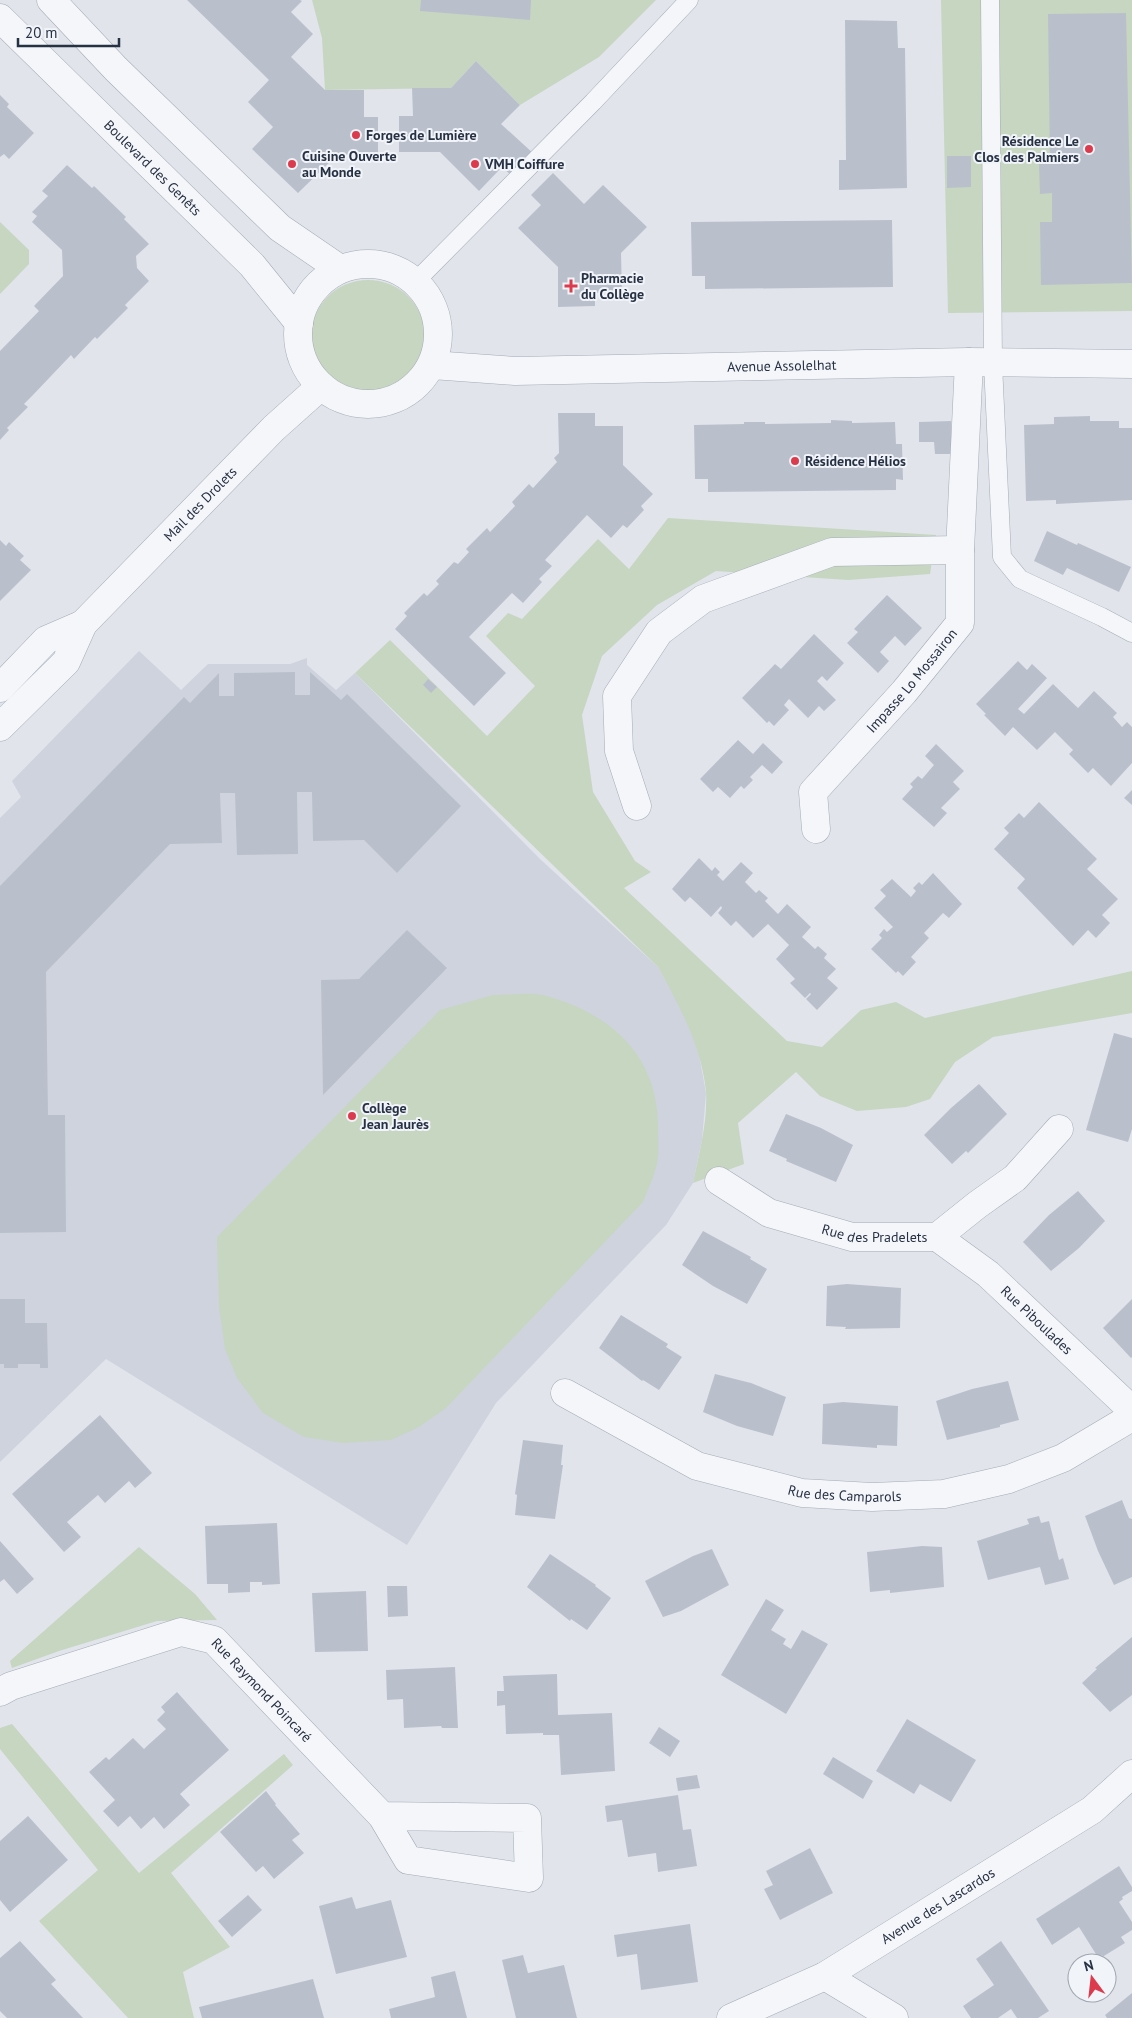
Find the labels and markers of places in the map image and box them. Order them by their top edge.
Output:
place label: Forges de Lumière [366,126,477,144]
marker: Forges de Lumière [350,129,362,141]
place label: Résidence Le Clos des Palmiers [974,132,1079,166]
marker: Résidence Le Clos des Palmiers [1083,143,1095,155]
place label: Cuisine Ouverte au Monde [302,147,397,181]
place label: VMH Coiffure [484,155,564,173]
marker: Cuisine Ouverte au Monde [286,158,298,170]
marker: VMH Coiffure [469,158,481,170]
place label: Pharmacie du Collège [581,269,644,303]
marker: Pharmacie du Collège [565,280,577,292]
place label: Résidence Hélios [805,452,906,470]
marker: Résidence Hélios [789,455,801,467]
place label: Collège Jean Jaurès [361,1099,429,1133]
marker: Collège Jean Jaurès [346,1110,358,1122]

